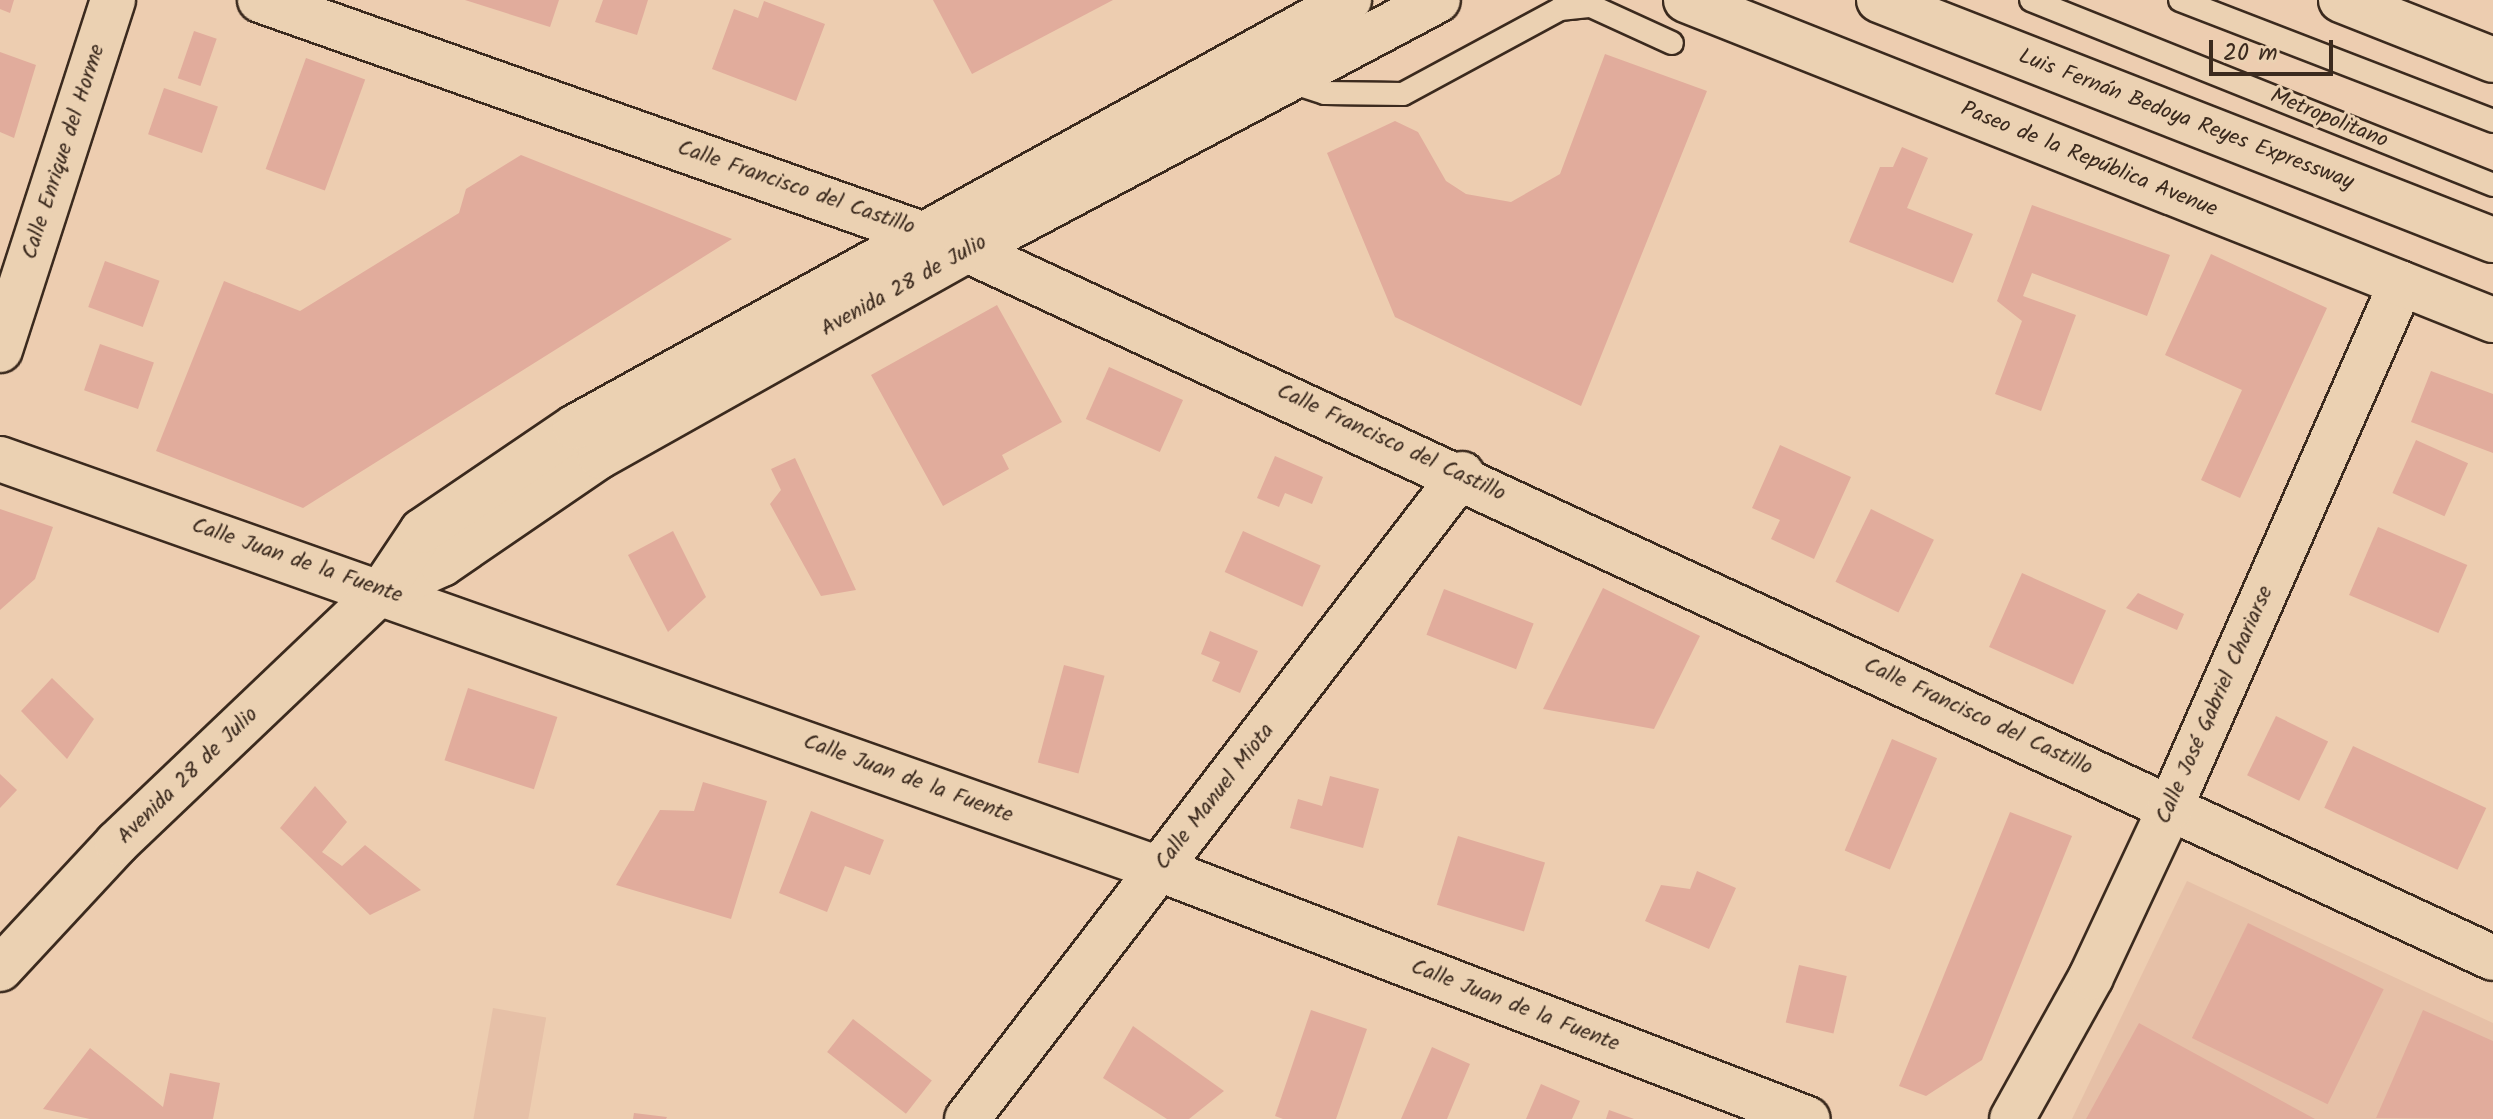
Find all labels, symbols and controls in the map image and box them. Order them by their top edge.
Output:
scale bar [2213,24,2337,74]
text: 20 m [2223,34,2278,73]
street label: Calle Enrique del Horme [17,41,111,263]
street label: Luis Fernán Bedoya Reyes Expressway [2015,44,2357,196]
street label: Metropolitano [2266,83,2392,155]
street label: Paseo de la República Avenue [1957,96,2221,224]
street label: Calle Francisco del Castillo [674,135,918,241]
street label: Avenida 28 de Julio [816,229,992,343]
street label: Calle Francisco del Castillo [1272,378,1510,508]
street label: Calle Juan de la Fuente [188,513,406,609]
street label: Calle José Gabriel Chariarse [2151,582,2279,828]
street label: Calle Francisco del Castillo [1859,652,2097,782]
street label: Avenida 28 de Julio [112,702,264,850]
street label: Calle Manuel Miota [1150,719,1280,875]
street label: Calle Juan de la Fuente [800,729,1016,829]
street label: Calle Juan de la Fuente [1407,954,1623,1058]

